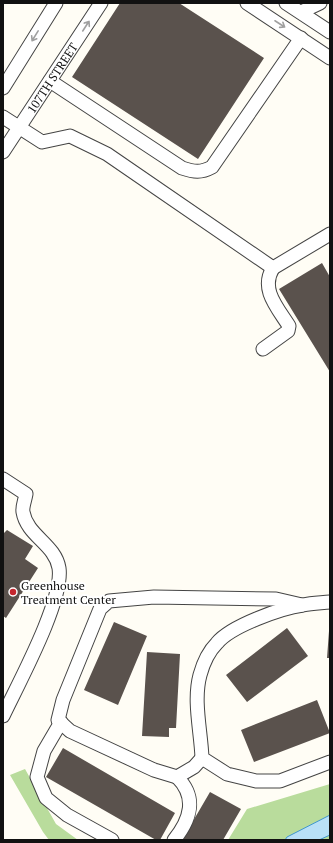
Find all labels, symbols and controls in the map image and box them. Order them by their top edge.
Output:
one-way arrow [274,20,285,28]
one-way arrow [82,21,90,32]
one-way arrow [31,30,39,41]
street label: 107TH STREET [23,39,81,116]
place label: Greenhouse Treatment Center [21,578,116,607]
marker: Greenhouse Treatment Center [8,587,18,597]

